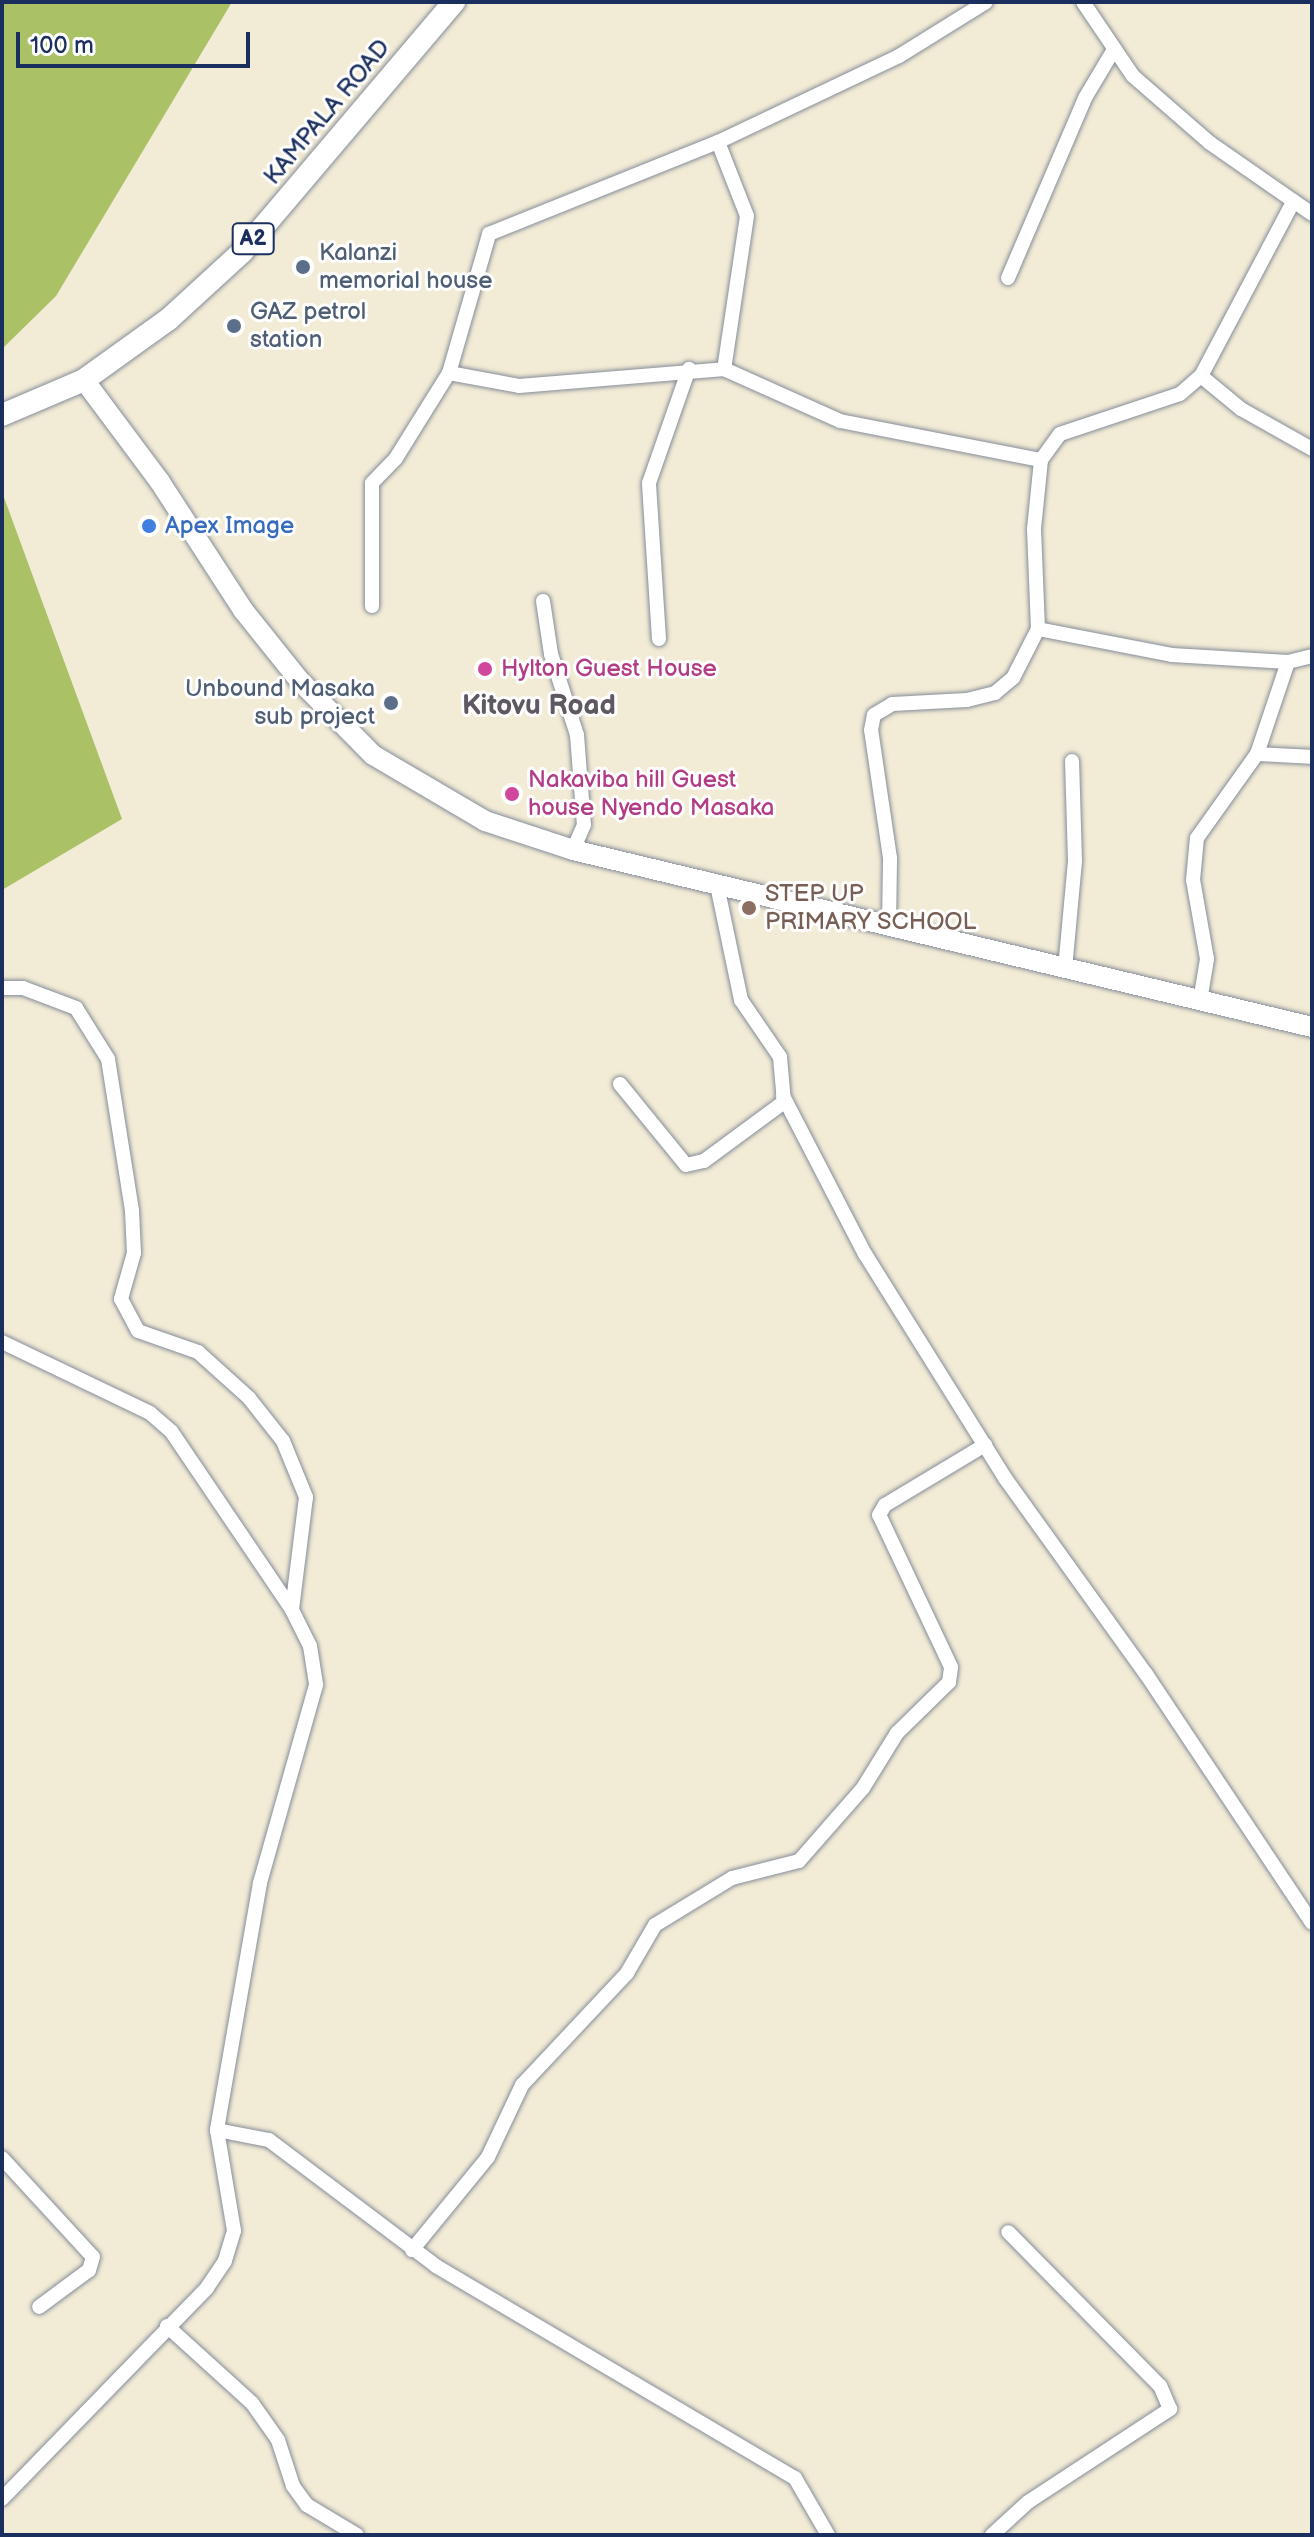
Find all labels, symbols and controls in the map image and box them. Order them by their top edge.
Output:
scale bar [20,16,254,66]
text: 100 m [30,31,94,60]
street label: KAMPALA ROAD [258,34,396,190]
road number: A2 [231,221,275,257]
place label: Kalanzi memorial house [319,239,492,295]
marker: Kalanzi memorial house [294,258,312,276]
place label: GAZ petrol station [250,298,366,354]
marker: GAZ petrol station [225,317,243,335]
place label: Apex Image [165,512,294,540]
marker: Apex Image [140,517,158,535]
place label: Hylton Guest House [501,655,717,683]
marker: Hylton Guest House [476,660,494,678]
place label: Unbound Masaka sub project [185,675,375,731]
district label: Kitovu Road [462,689,616,723]
marker: Unbound Masaka sub project [382,694,400,712]
place label: Nakaviba hill Guest house Nyendo Masaka [528,766,774,822]
marker: Nakaviba hill Guest house Nyendo Masaka [503,785,521,803]
place label: STEP UP PRIMARY SCHOOL [765,880,977,936]
marker: STEP UP PRIMARY SCHOOL [740,899,758,917]

